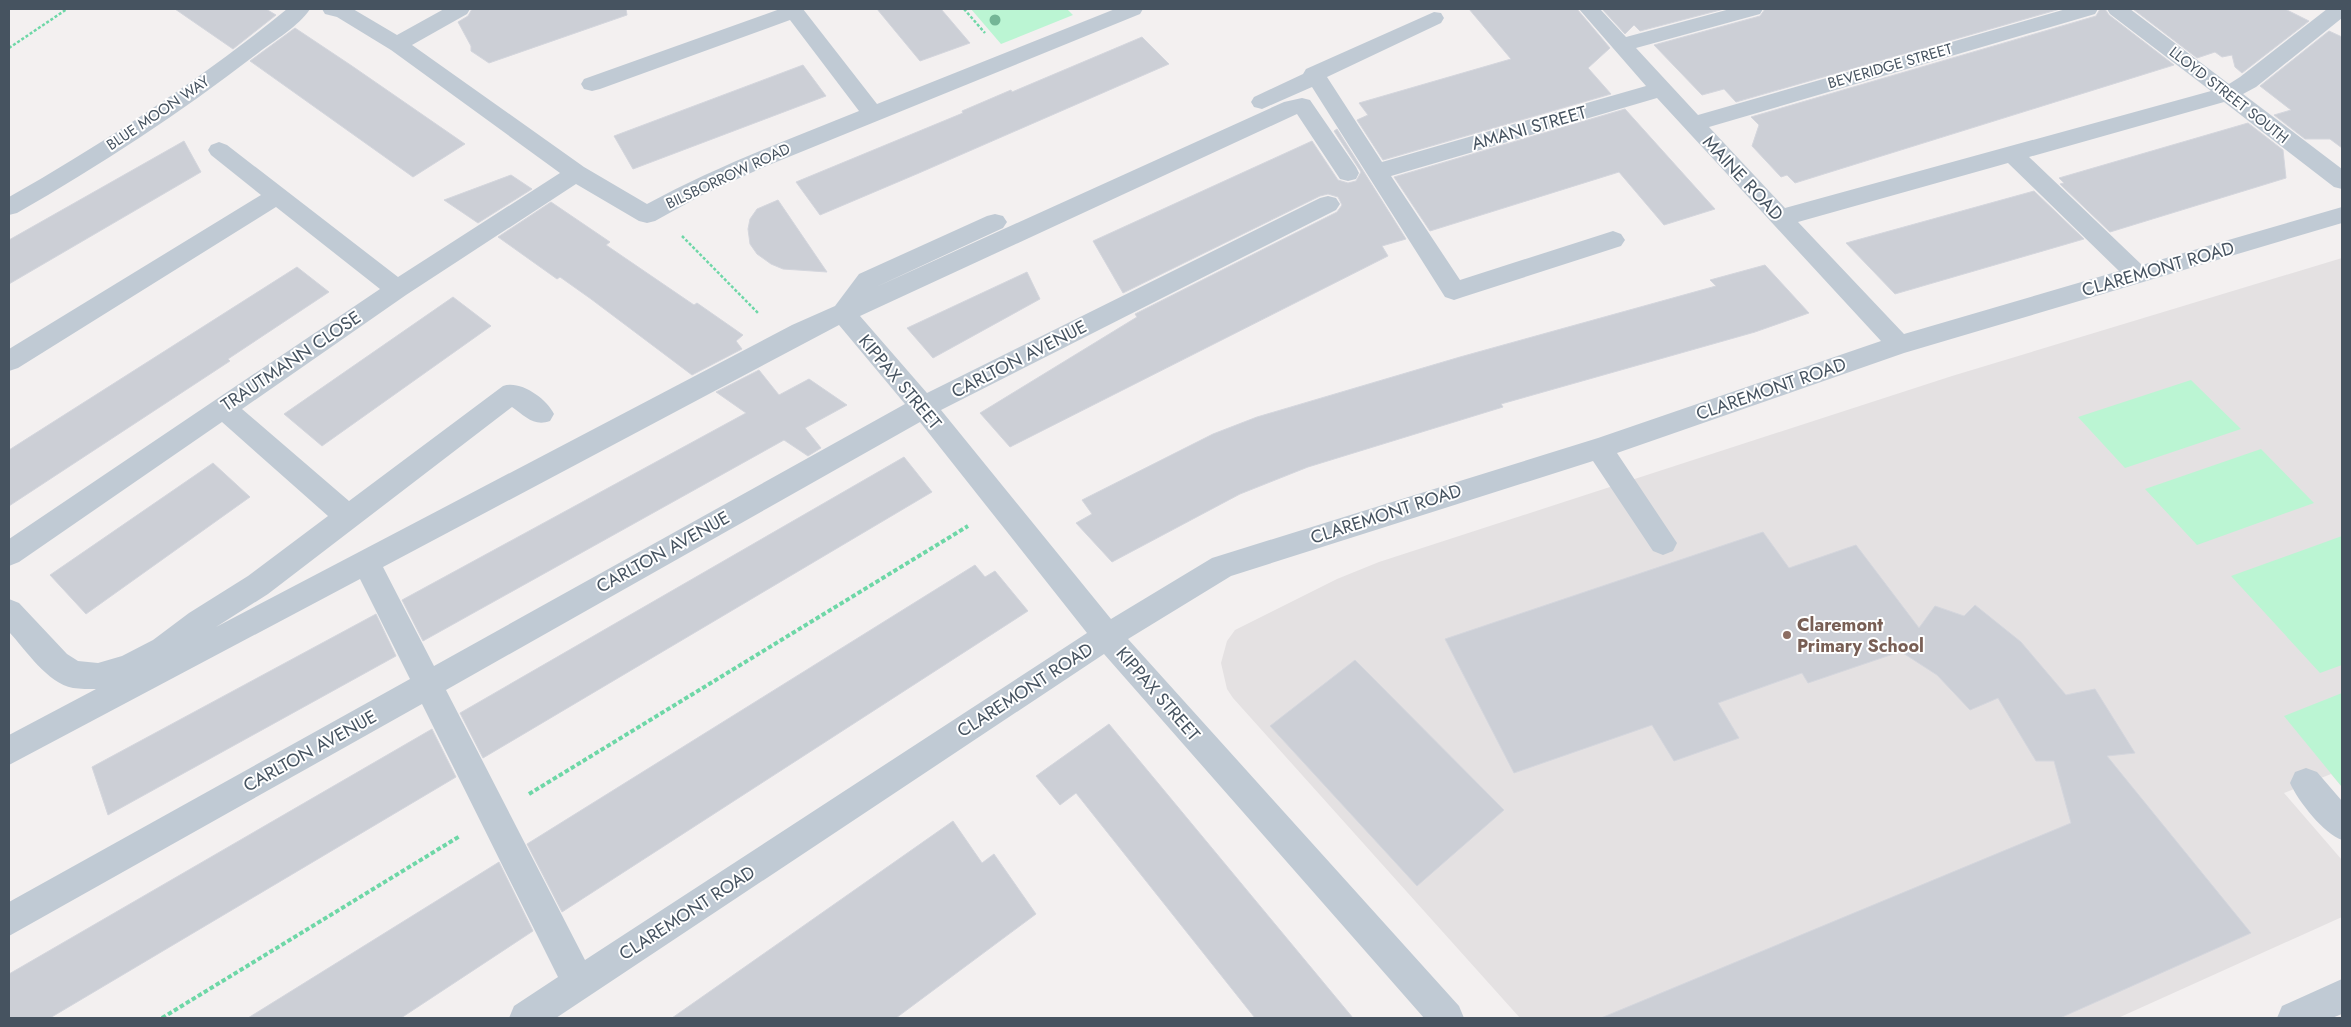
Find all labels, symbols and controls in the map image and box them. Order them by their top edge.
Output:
street label: BEVERIDGE STREET [1825,38,1955,94]
street label: LLOYD STREET SOUTH [2165,41,2293,149]
street label: BLUE MOON WAY [102,70,214,156]
street label: AMANI STREET [1468,99,1590,157]
street label: MAINE ROAD [1697,130,1789,226]
street label: BILSBORROW ROAD [662,138,794,214]
street label: CLAREMONT ROAD [2079,235,2237,303]
street label: TRAUTMANN CLOSE [216,304,366,418]
street label: CARLTON AVENUE [947,314,1091,404]
street label: KIPPAX STREET [852,329,948,436]
street label: CLAREMONT ROAD [1692,351,1850,427]
street label: CLAREMONT ROAD [1307,477,1465,551]
street label: CARLTON AVENUE [592,505,734,599]
place label: Claremont Primary School [1797,612,1924,659]
marker: Claremont Primary School [1781,629,1793,641]
street label: CLAREMONT ROAD [952,636,1098,744]
street label: KIPPAX STREET [1110,641,1207,747]
street label: CARLTON AVENUE [239,704,381,798]
street label: CLAREMONT ROAD [614,859,760,967]

